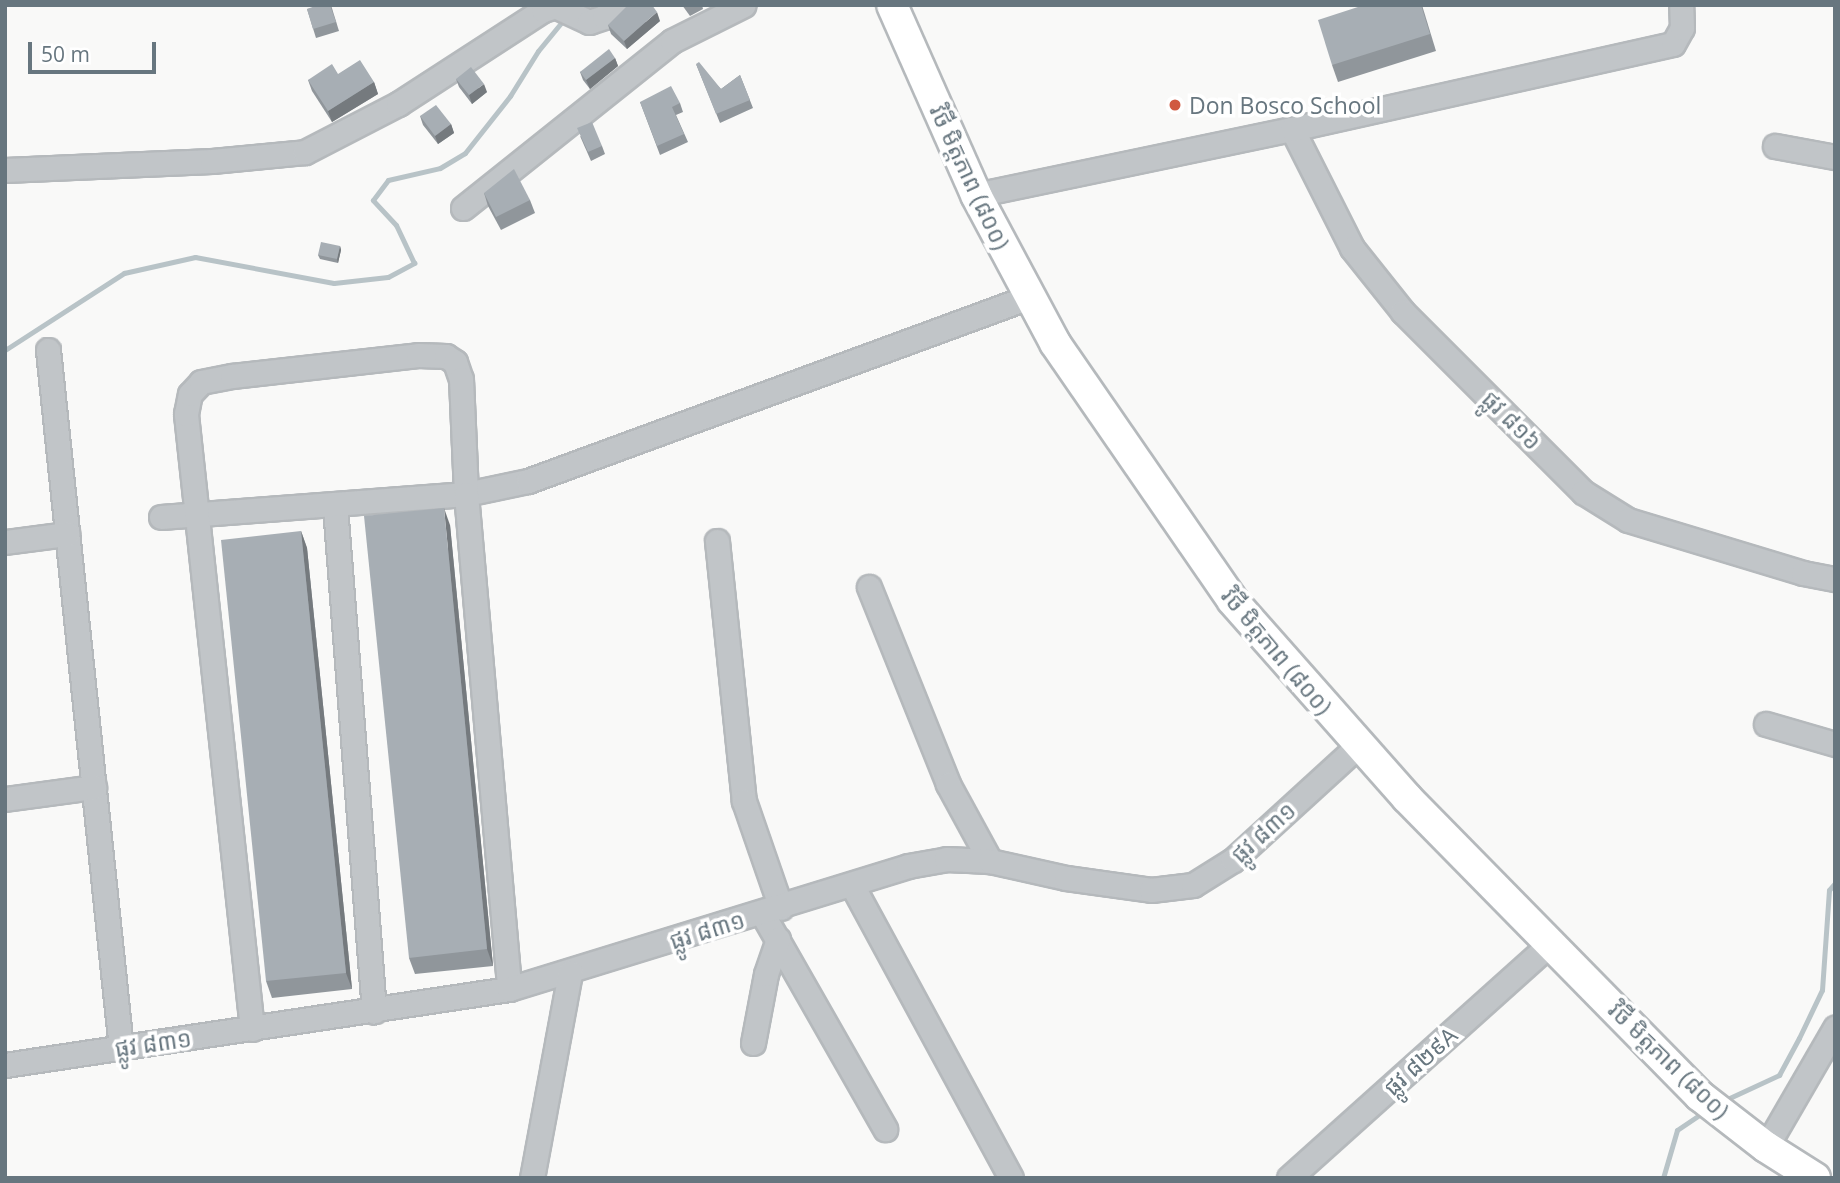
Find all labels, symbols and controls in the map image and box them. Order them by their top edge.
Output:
scale bar [32,28,159,72]
text: 50 m [41,40,90,68]
place label: Don Bosco School [1189,91,1381,119]
marker: Don Bosco School [1167,97,1183,113]
street label: វិថី មិត្តភាព (៨០០) [924,100,1016,254]
street label: ផ្លូវ ៨១៦ [1477,385,1547,455]
street label: វិថី មិត្តភាព (៨០០) [1216,582,1338,720]
street label: ផ្លូវ ៨៣១ [1225,796,1301,868]
street label: ផ្លូវ ៨៣១ [666,906,748,954]
street label: វិថី មិត្តភាព (៨០០) [1603,996,1735,1124]
street label: ផ្លូវ ៨២៩A [1378,1021,1462,1101]
street label: ផ្លូវ ៨៣១ [113,1024,193,1062]

